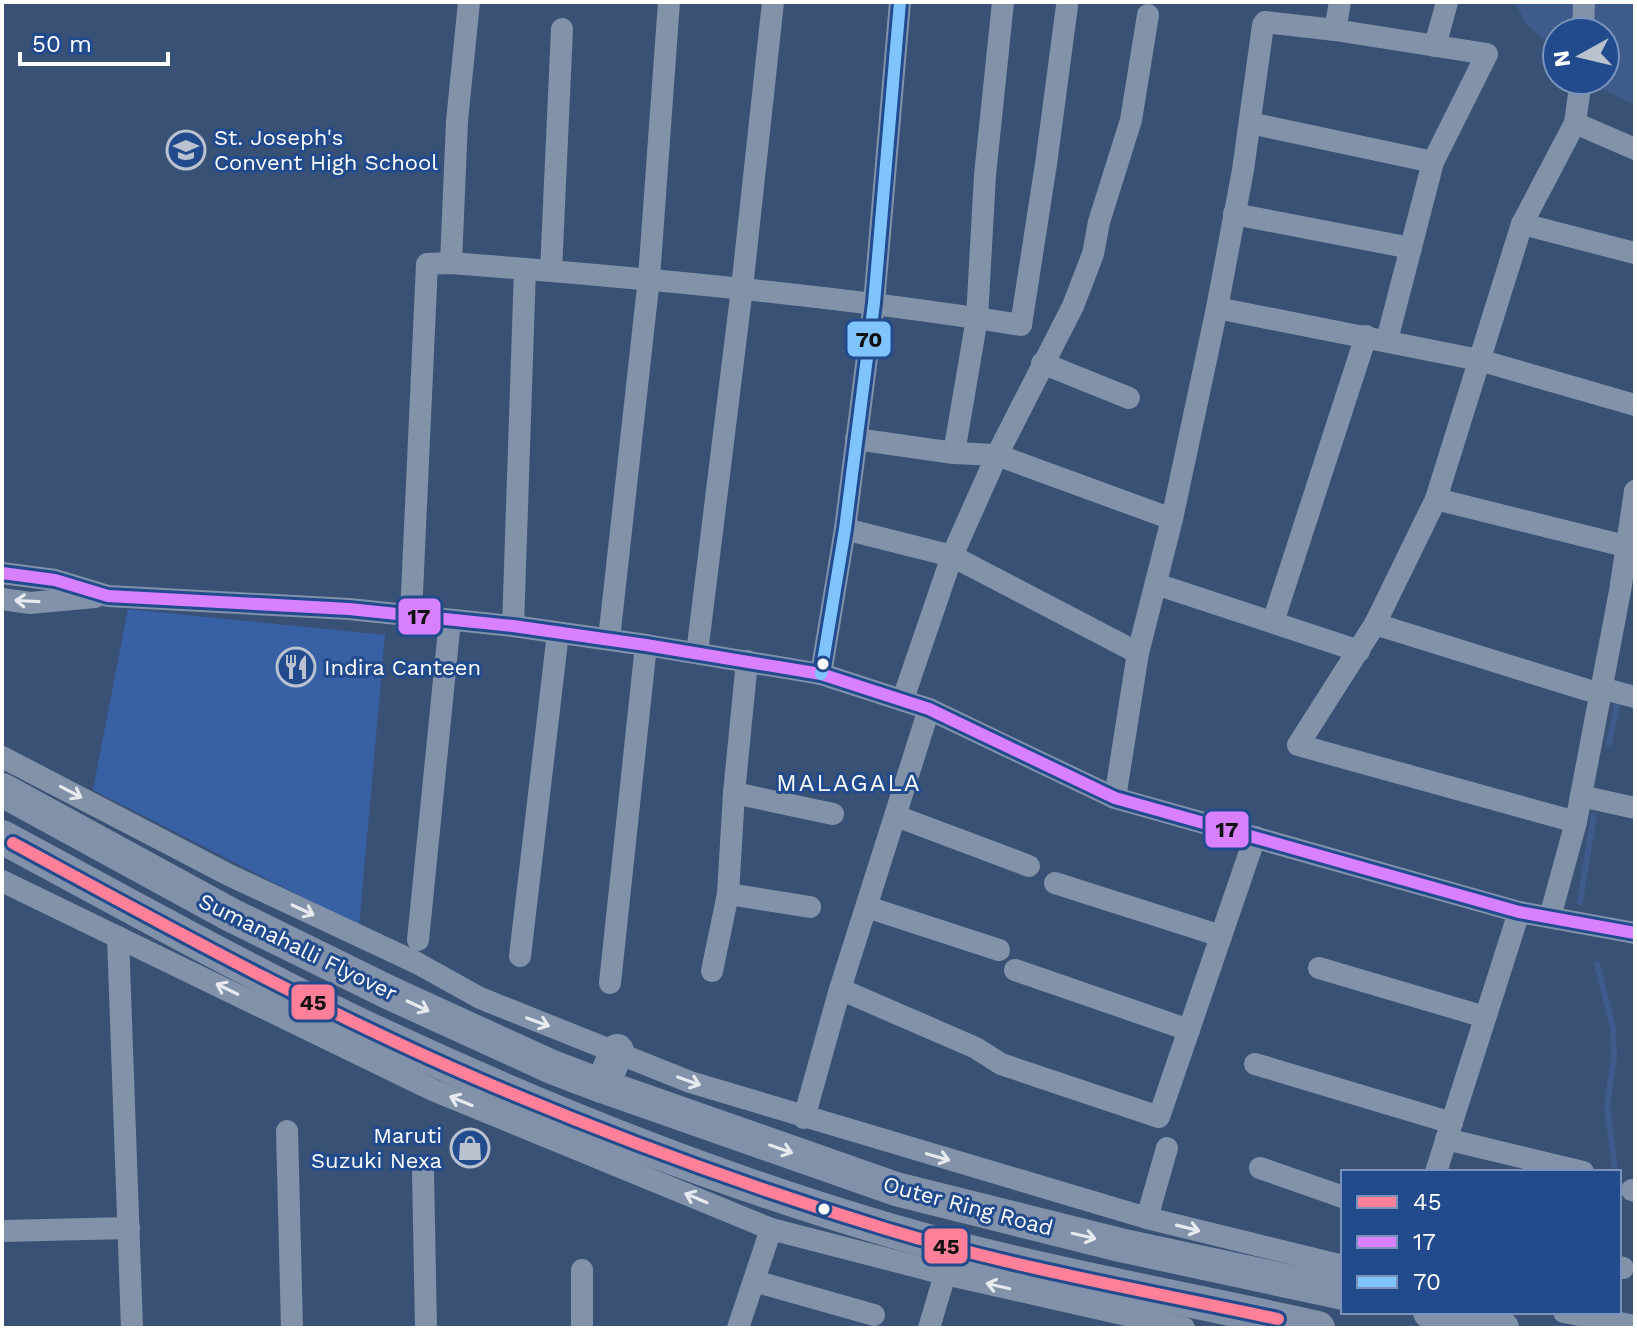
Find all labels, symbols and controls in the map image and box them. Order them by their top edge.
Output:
scale bar [20,16,168,66]
north arrow [1541,16,1621,96]
text: 50 m [32,30,92,58]
text: N [1548,49,1575,69]
place label: St. Joseph's Convent High School [214,125,438,175]
school or university icon: St. Joseph's Convent High School [165,129,207,171]
line badge: 70 [846,320,892,358]
text: 70 [856,327,882,352]
one-way arrow [14,594,41,609]
line badge: 17 [397,597,442,636]
text: 17 [408,604,430,629]
restaurant icon: Indira Canteen [275,646,317,688]
place label: Indira Canteen [324,655,481,680]
unlabelled marker [815,656,831,672]
district label: MALAGALA [776,769,922,797]
one-way arrow [59,785,83,801]
line badge: 17 [1204,810,1250,849]
text: 17 [1216,817,1238,842]
street label: Sumanahalli Flyover [195,888,401,1006]
one-way arrow [291,903,315,918]
one-way arrow [215,981,239,997]
line badge: 45 [290,983,336,1021]
text: 45 [299,990,327,1015]
one-way arrow [406,999,430,1014]
one-way arrow [525,1016,549,1030]
one-way arrow [676,1075,701,1089]
one-way arrow [449,1093,474,1108]
place label: Maruti Suzuki Nexa [311,1123,442,1173]
shop icon: Maruti Suzuki Nexa [449,1127,491,1169]
one-way arrow [768,1143,793,1157]
one-way arrow [924,1150,950,1165]
legend [1341,1170,1621,1314]
street label: Outer Ring Road [880,1171,1056,1241]
text: 45 [1413,1188,1442,1216]
one-way arrow [684,1190,709,1204]
unlabelled marker [816,1201,832,1217]
one-way arrow [1174,1221,1200,1236]
line badge: 45 [923,1227,969,1265]
text: 17 [1413,1228,1436,1256]
one-way arrow [1071,1229,1097,1244]
text: 45 [932,1234,960,1259]
text: 70 [1413,1268,1441,1296]
one-way arrow [986,1278,1012,1293]

